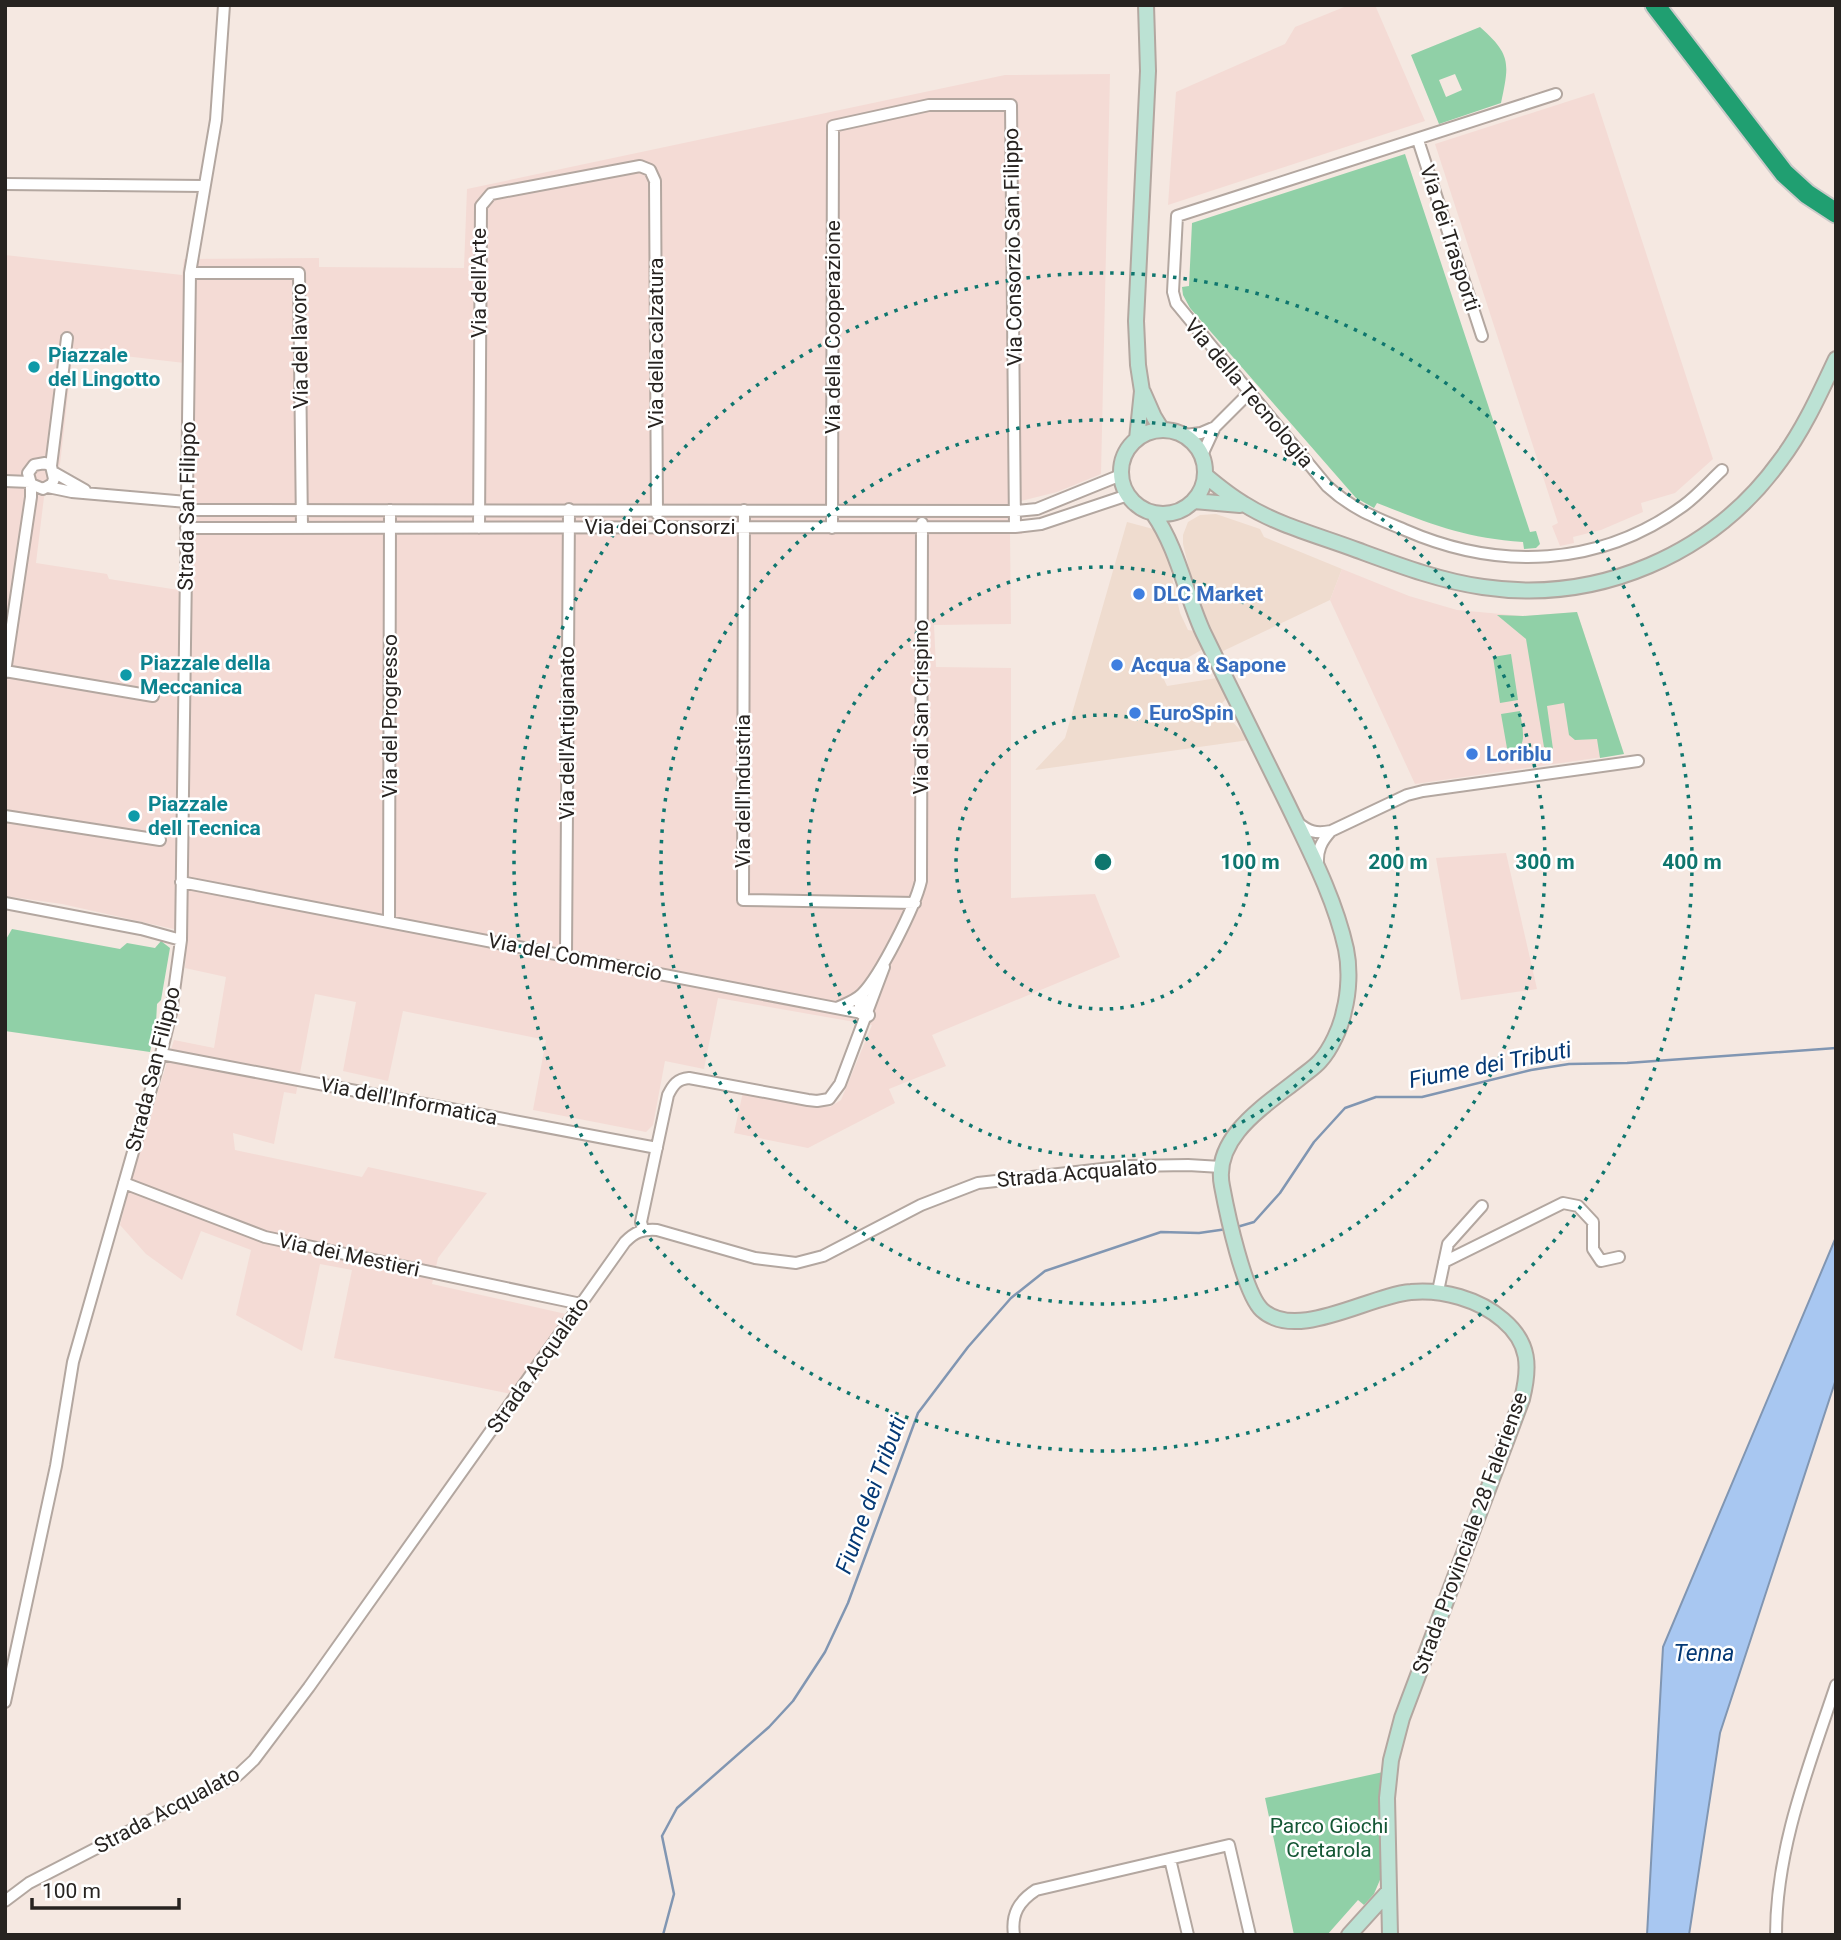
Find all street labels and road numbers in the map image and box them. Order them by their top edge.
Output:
street label: Via Consorzio San Filippo [999,128,1027,366]
street label: Via dei Trasporti [1415,162,1485,314]
street label: Via della Cooperazione [821,220,845,434]
street label: Via dell'Arte [467,228,491,338]
street label: Via della calzatura [644,258,668,428]
street label: Via del lavoro [287,283,313,409]
street label: Via della Tecnologia [1180,314,1318,472]
street label: Strada San Filippo [174,421,200,591]
street label: Via dei Consorzi [584,515,736,539]
street label: Via di San Crispino [909,619,933,795]
street label: Via del Progresso [378,634,402,798]
street label: Via dell'Artigianato [555,646,579,820]
street label: Via dell'Industria [731,714,755,868]
street label: Via del Commercio [486,928,664,986]
street label: Strada San Filippo [121,984,185,1154]
street label: Via dell'Informatica [318,1072,500,1130]
street label: Strada Acqualato [996,1154,1158,1192]
street label: Via dei Mestieri [276,1228,422,1282]
street label: Strada Acqualato [482,1292,594,1438]
street label: Strada Provinciale 28 Faleriense [1408,1389,1532,1677]
street label: Strada Acqualato [90,1762,244,1858]

